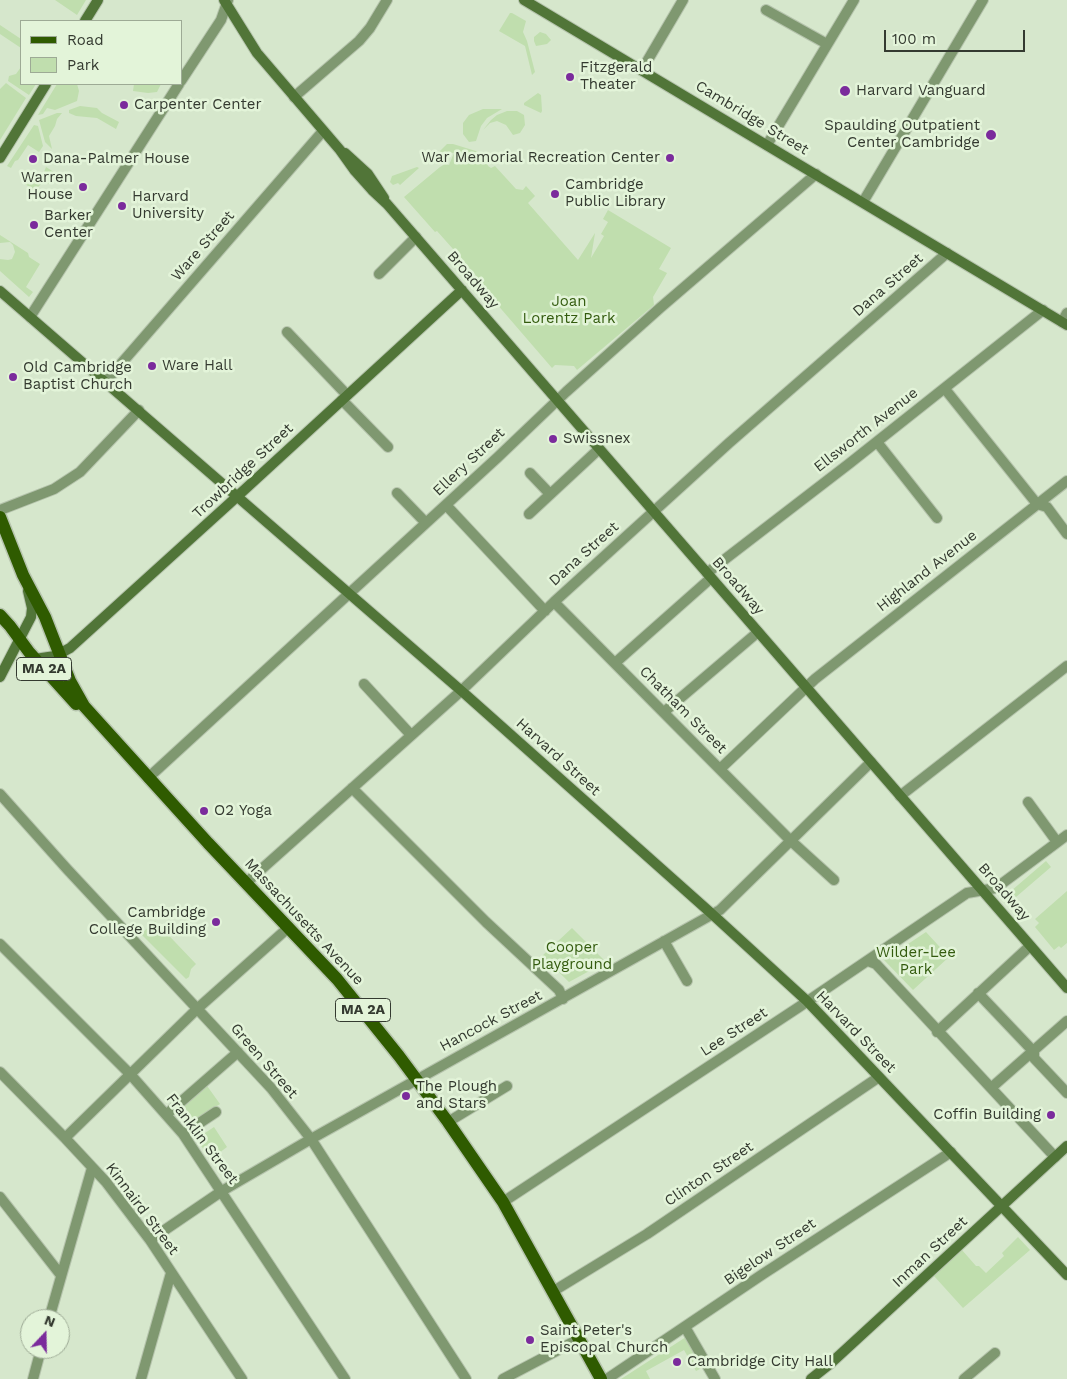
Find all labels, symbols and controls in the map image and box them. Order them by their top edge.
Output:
legend [20,20,182,85]
scale bar [887,20,1028,52]
text: 100 m [892,30,936,48]
text: Road [67,31,104,49]
text: Park [67,56,99,74]
place label: Fitzgerald Theater [580,59,652,94]
marker: Fitzgerald Theater [564,71,576,83]
street label: Cambridge Street [692,77,812,159]
place label: Harvard Vanguard [856,82,986,100]
marker: Harvard Vanguard [838,84,852,98]
place label: Carpenter Center [134,96,261,114]
marker: Carpenter Center [118,99,130,111]
place label: Spaulding Outpatient Center Cambridge [824,117,980,152]
marker: Spaulding Outpatient Center Cambridge [984,128,998,142]
place label: War Memorial Recreation Center [421,149,660,167]
place label: Dana-Palmer House [43,150,190,168]
marker: War Memorial Recreation Center [664,152,676,164]
marker: Dana-Palmer House [27,153,39,165]
place label: Warren House [21,169,73,204]
place label: Cambridge Public Library [565,176,666,211]
marker: Warren House [77,181,89,193]
place label: Harvard University [132,188,204,223]
marker: Cambridge Public Library [549,188,561,200]
marker: Harvard University [116,200,128,212]
place label: Barker Center [44,207,93,242]
street label: Ware Street [168,207,238,285]
marker: Barker Center [28,219,40,231]
street label: Broadway [443,247,503,313]
street label: Dana Street [849,250,927,320]
park label: Joan Lorentz Park [522,293,616,328]
place label: Ware Hall [162,357,233,375]
place label: Old Cambridge Baptist Church [23,359,133,394]
marker: Ware Hall [146,360,158,372]
marker: Old Cambridge Baptist Church [7,371,19,383]
street label: Ellsworth Avenue [810,384,922,476]
street label: Trowbridge Street [189,420,297,522]
street label: Ellery Street [429,424,509,500]
place label: Swissnex [563,430,631,448]
marker: Swissnex [547,433,559,445]
street label: Dana Street [546,518,622,590]
street label: Highland Avenue [873,526,981,616]
street label: Broadway [708,553,768,619]
road number: MA 2A [17,658,72,681]
street label: Chatham Street [635,662,731,758]
street label: Harvard Street [512,714,604,800]
place label: O2 Yoga [214,802,272,820]
marker: O2 Yoga [198,805,210,817]
street label: Massachusetts Avenue [241,855,367,989]
street label: Broadway [974,859,1034,925]
place label: Cambridge College Building [89,904,206,939]
marker: Cambridge College Building [210,916,222,928]
park label: Cooper Playground [532,939,612,974]
park label: Wilder-Lee Park [876,944,956,979]
street label: Hancock Street [437,986,545,1056]
street label: Harvard Street [812,987,900,1077]
road number: MA 2A [336,998,390,1022]
street label: Lee Street [697,1004,771,1060]
street label: Green Street [227,1020,301,1102]
place label: The Plough and Stars [416,1078,497,1113]
street label: Franklin Street [162,1090,242,1188]
marker: The Plough and Stars [400,1090,412,1102]
place label: Coffin Building [933,1106,1041,1124]
marker: Coffin Building [1045,1109,1057,1121]
street label: Clinton Street [661,1138,757,1210]
street label: Kinnaird Street [102,1159,182,1259]
street label: Inman Street [889,1213,971,1291]
street label: Bigelow Street [721,1215,819,1289]
north arrow [20,1309,70,1359]
text: N [42,1312,58,1330]
place label: Saint Peter's Episcopal Church [540,1322,668,1357]
marker: Saint Peter's Episcopal Church [524,1334,536,1346]
place label: Cambridge City Hall [687,1353,833,1371]
marker: Cambridge City Hall [671,1356,683,1368]

